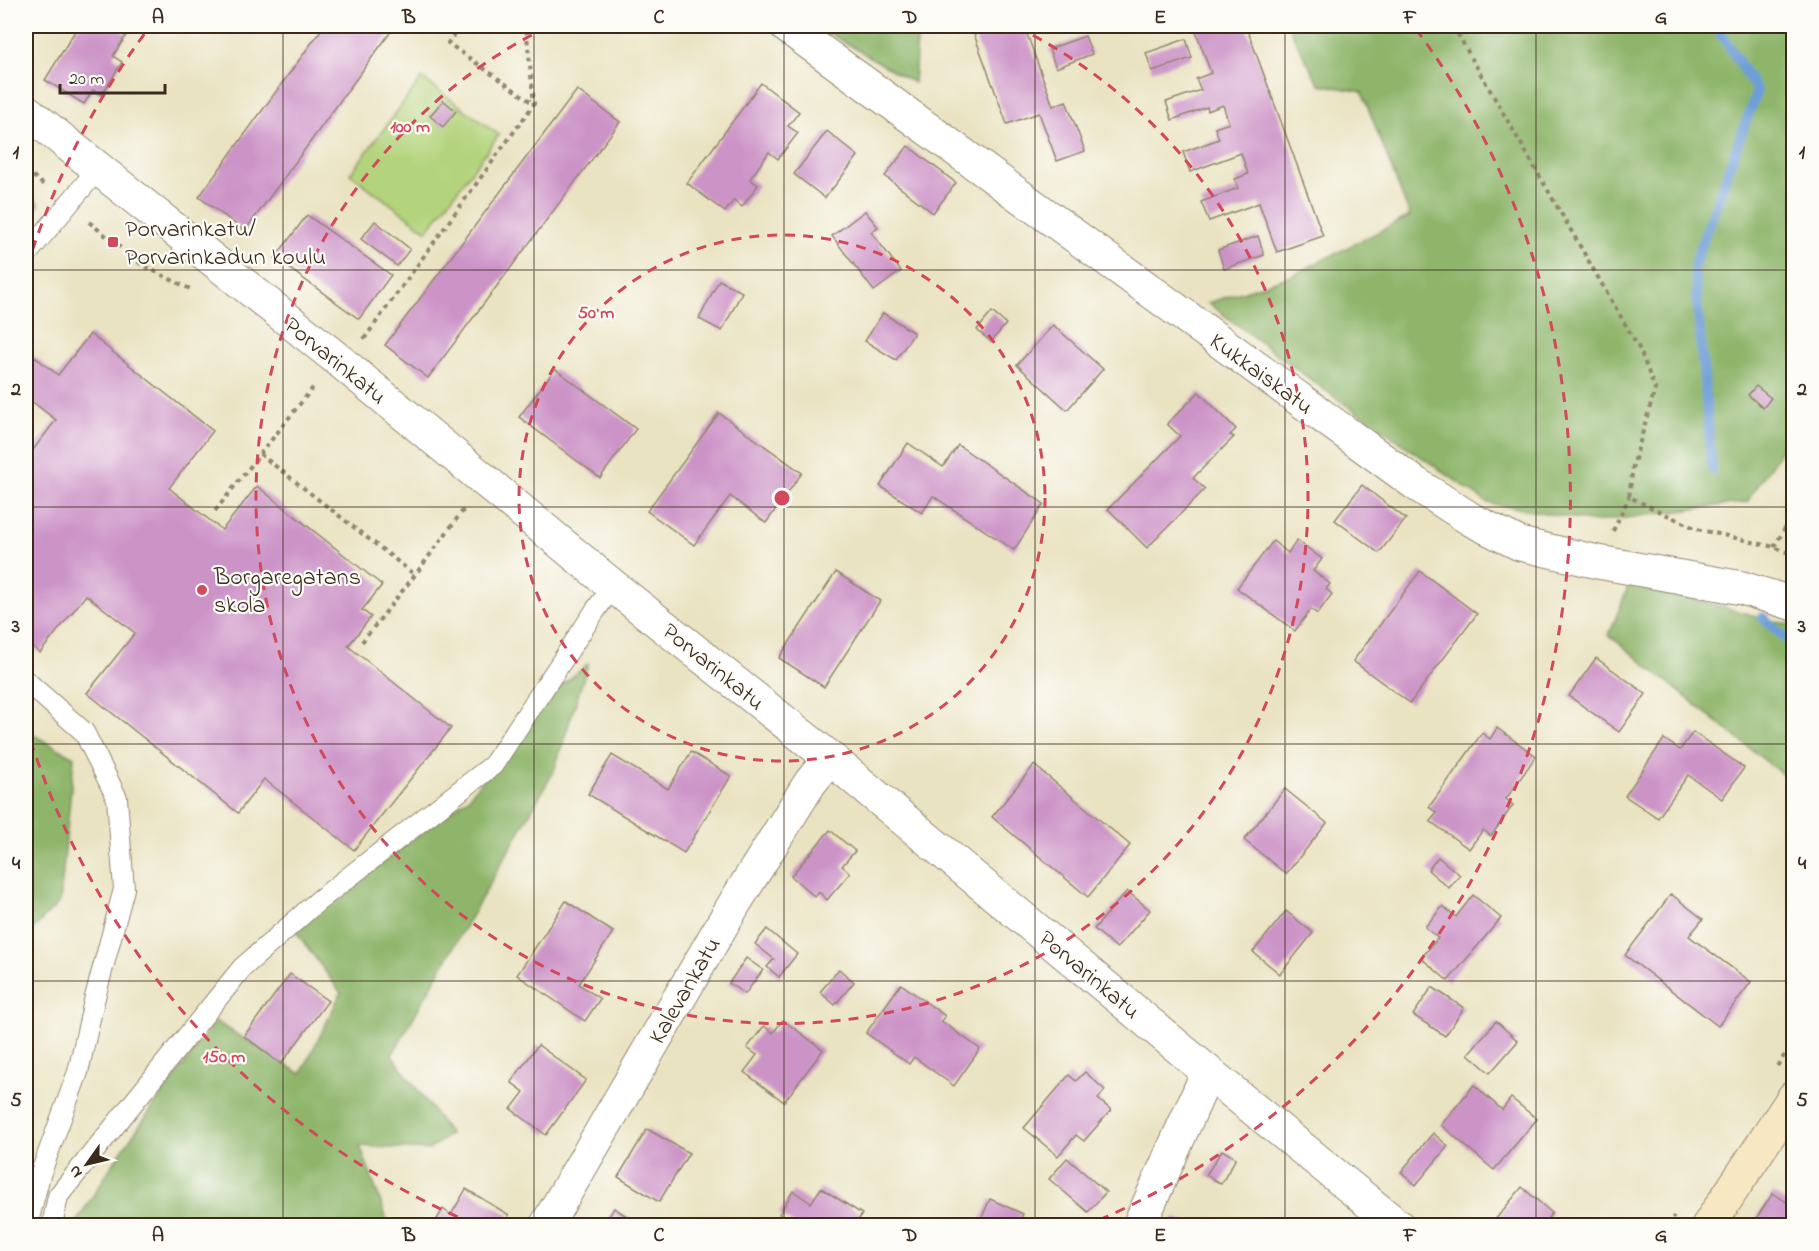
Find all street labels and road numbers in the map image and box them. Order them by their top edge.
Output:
street label: Porvarinkatu [275,310,393,414]
street label: Kukkaiskatu [1201,325,1320,425]
street label: Porvarinkatu [653,616,771,720]
street label: Porvarinkatu [1030,923,1147,1029]
street label: Kalevankatu [641,931,731,1051]

